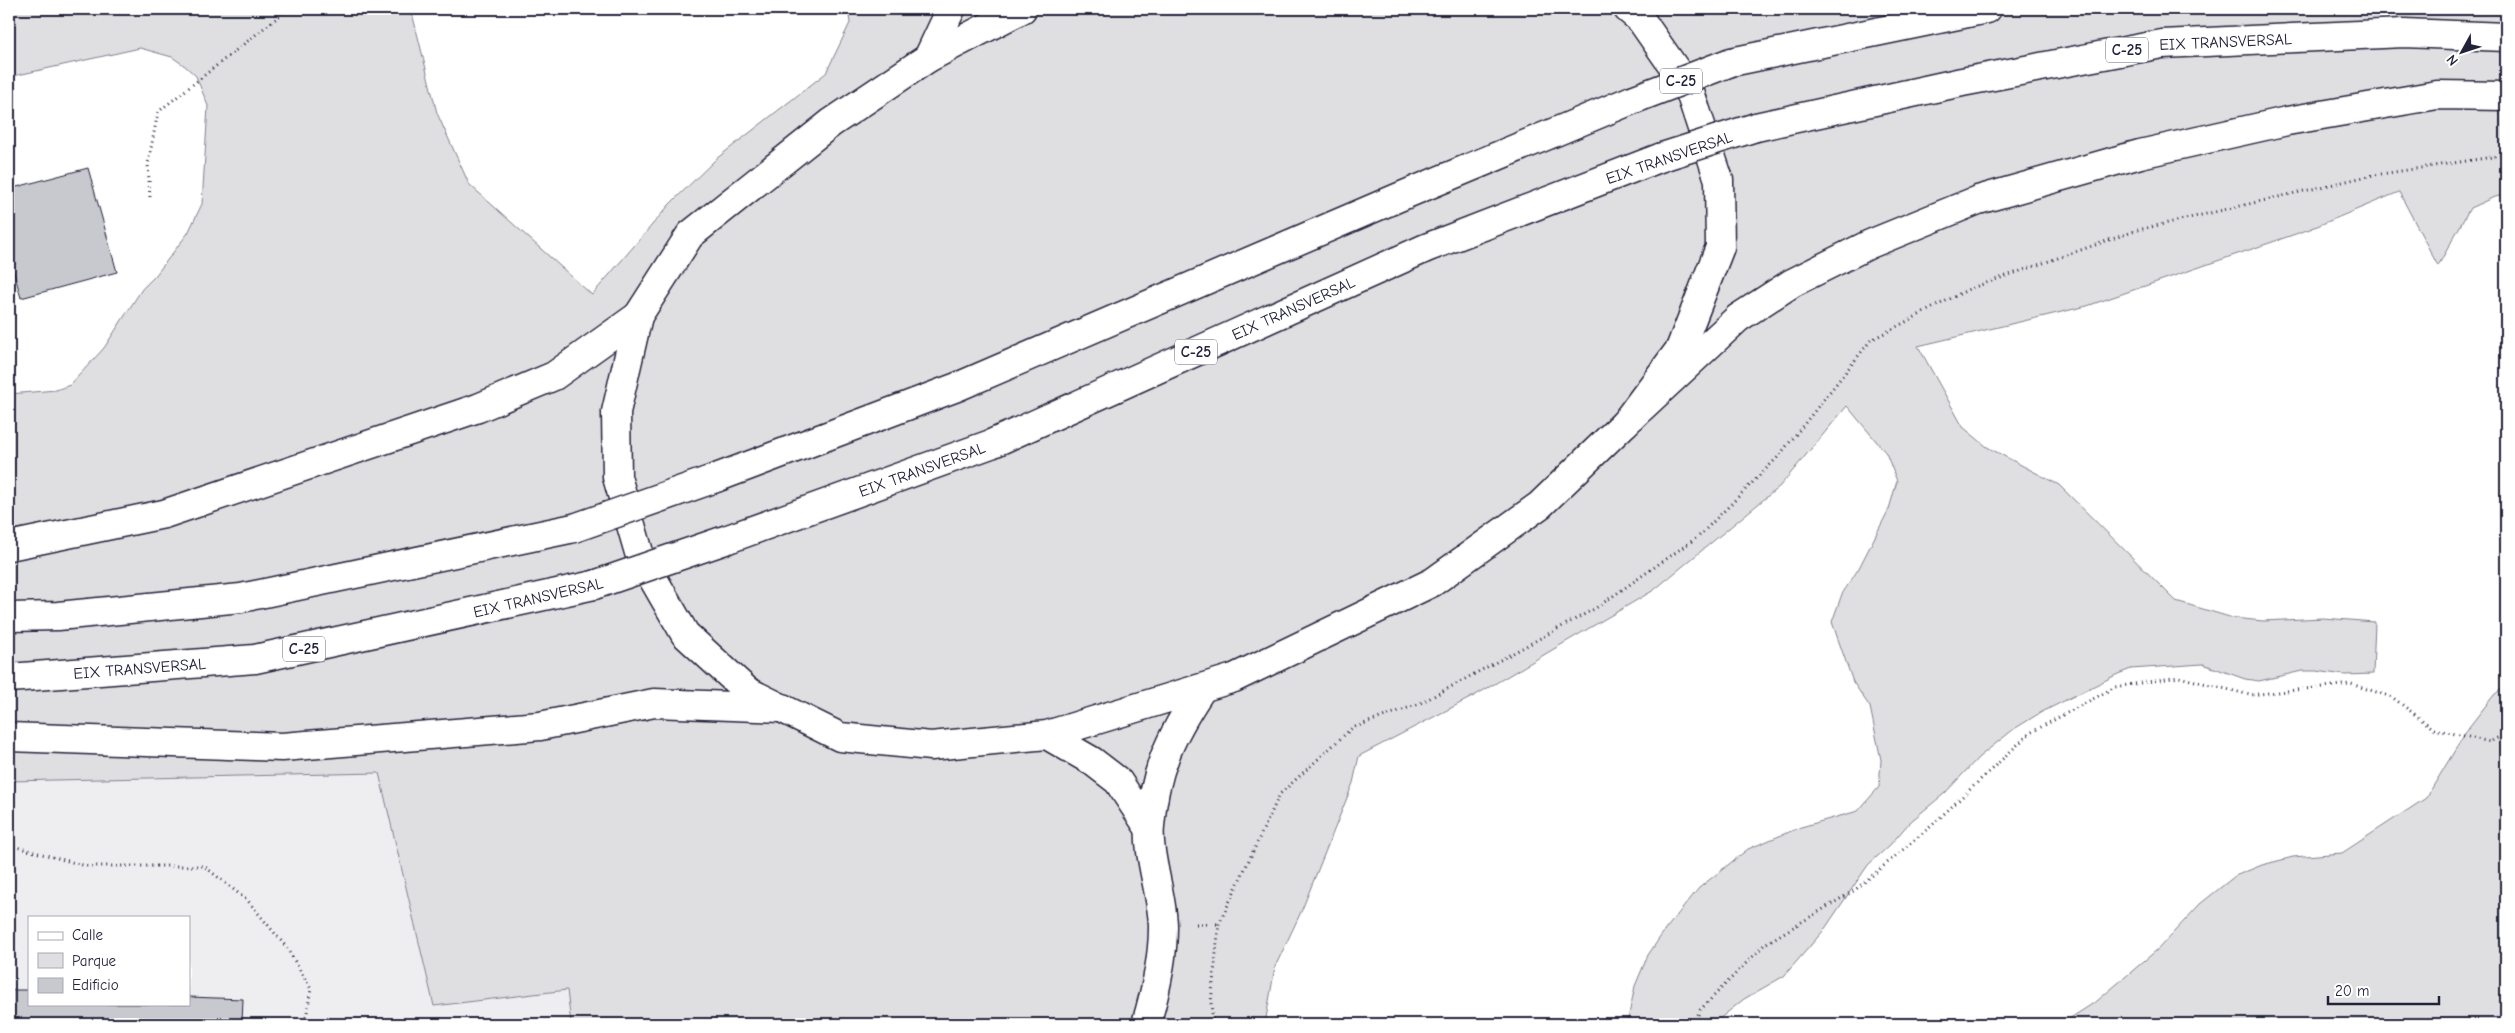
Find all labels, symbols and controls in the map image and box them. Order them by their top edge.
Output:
north arrow [2438,28,2488,78]
street label: EIX TRANSVERSAL [2159,30,2292,54]
road number: C-25 [2106,38,2148,62]
text: N [2443,51,2462,69]
road number: C-25 [1660,68,1702,94]
street label: EIX TRANSVERSAL [1604,128,1735,188]
street label: EIX TRANSVERSAL [1229,273,1358,344]
road number: C-25 [1175,340,1217,364]
street label: EIX TRANSVERSAL [857,439,988,501]
street label: EIX TRANSVERSAL [472,574,605,622]
road number: C-25 [283,636,325,662]
street label: EIX TRANSVERSAL [73,655,207,683]
legend [28,916,190,1006]
text: Calle [72,926,104,944]
text: Parque [72,952,117,970]
scale bar [2328,973,2439,1005]
text: Edificio [72,976,119,994]
text: 20 m [2335,982,2369,1000]

